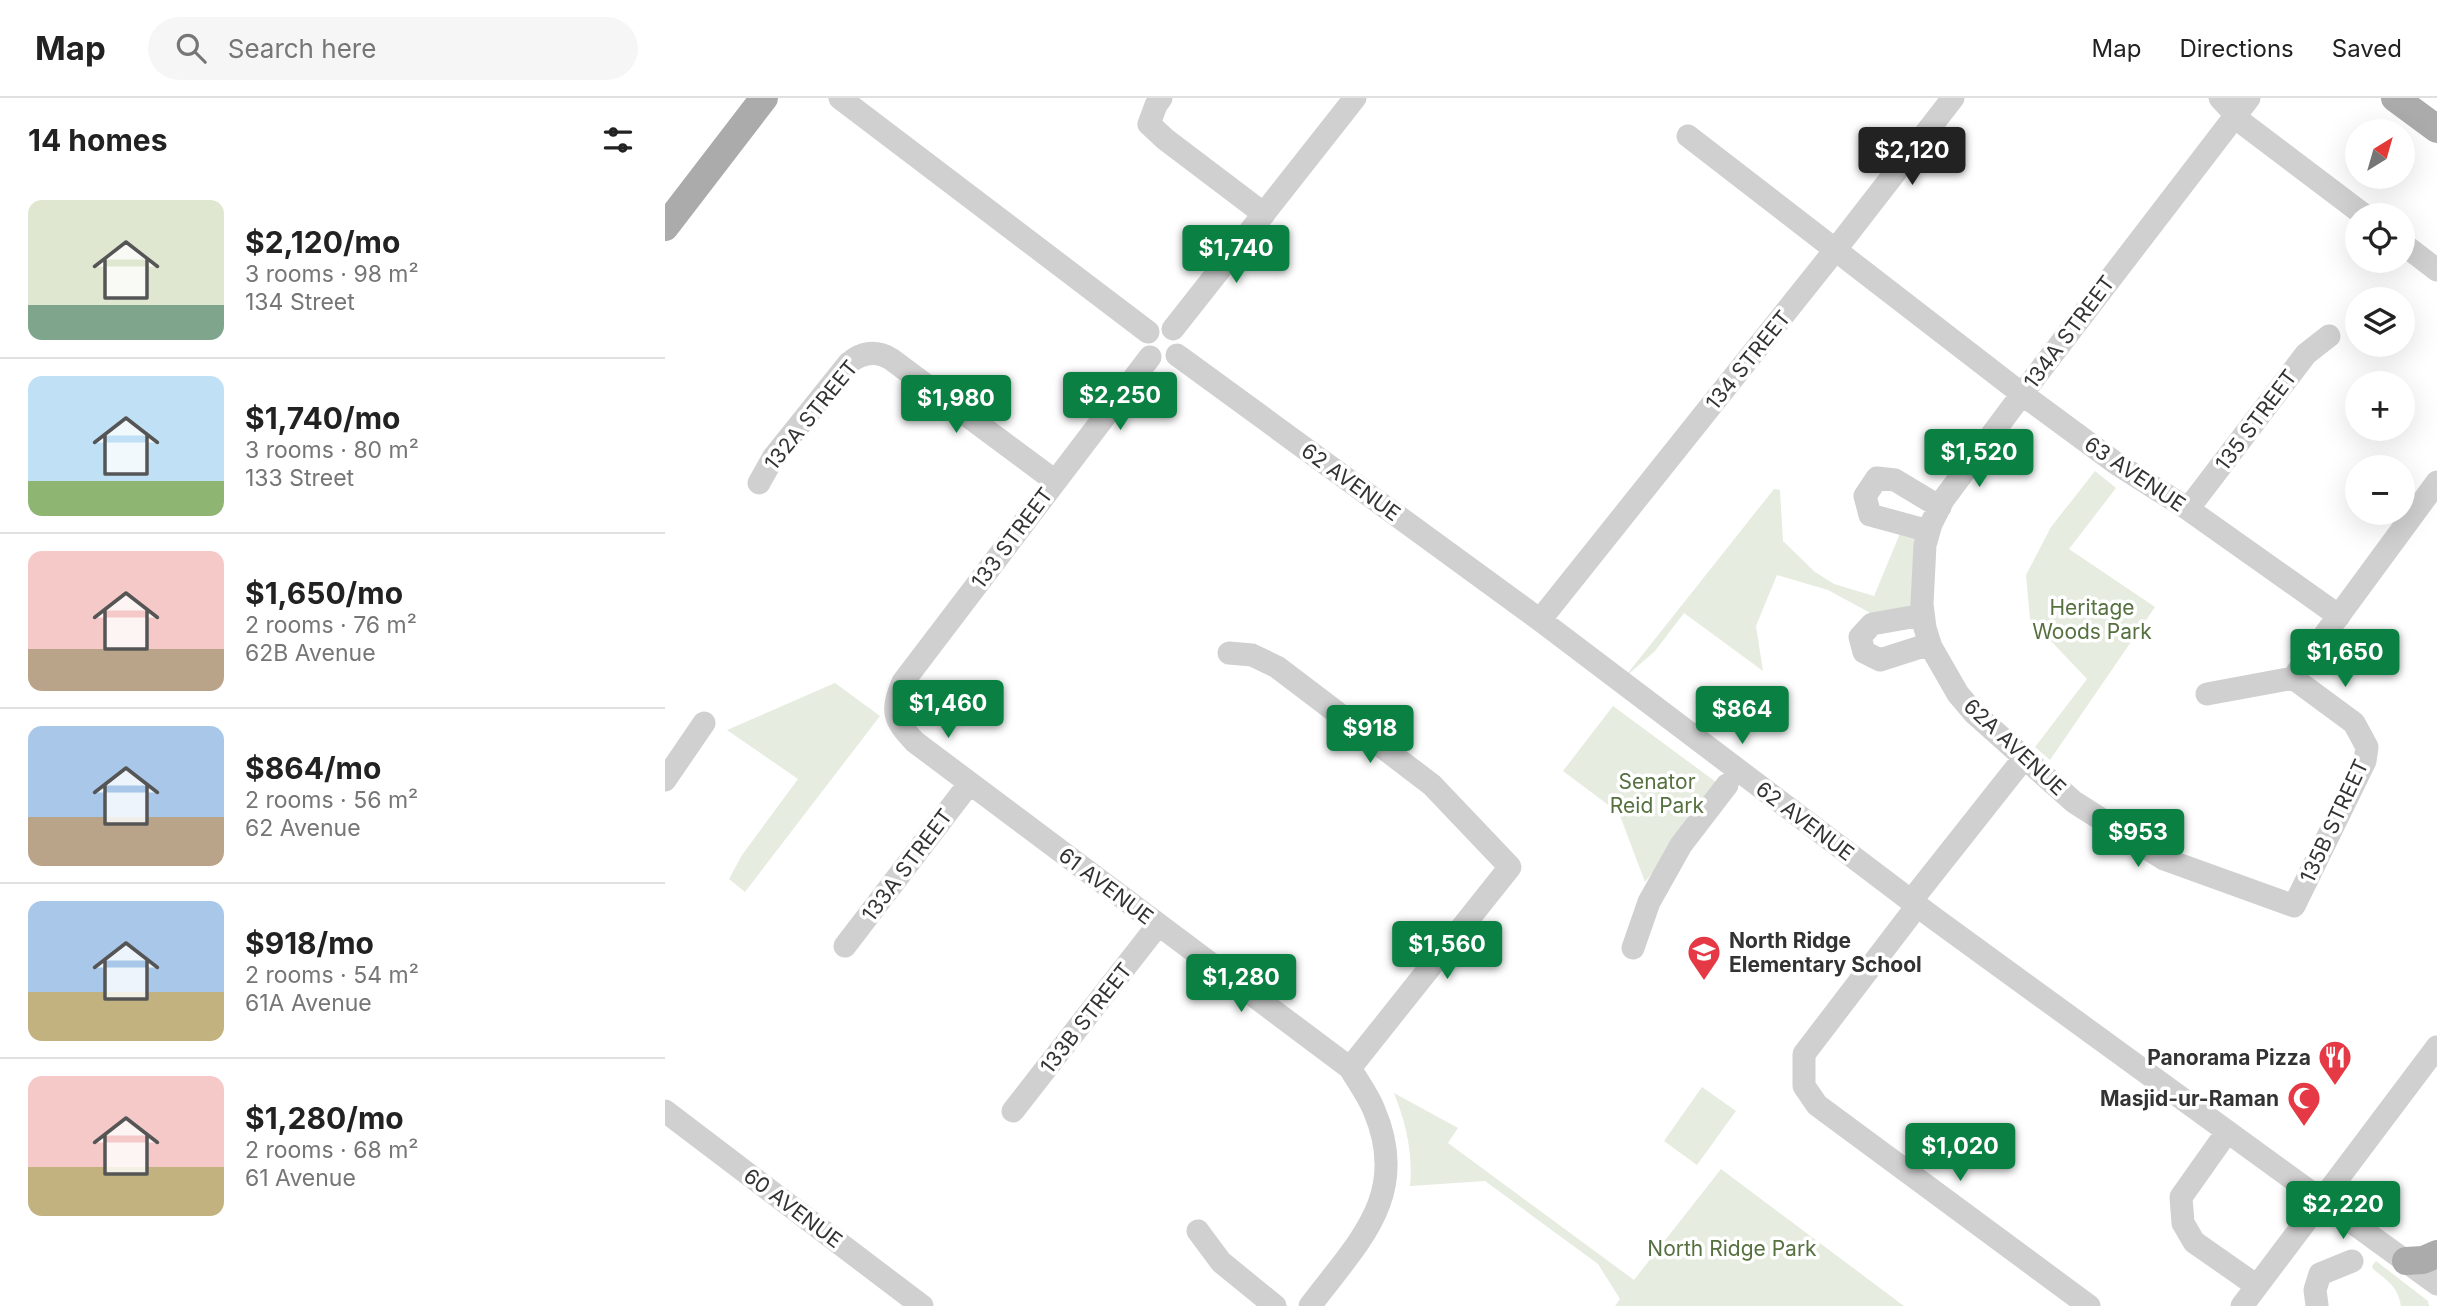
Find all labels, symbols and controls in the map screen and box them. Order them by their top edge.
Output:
search box [148,17,638,80]
text: Map [35,28,106,68]
icon: search [172,29,210,67]
text: Search here [228,33,376,64]
text: Map [2092,34,2141,63]
text: Directions [2179,34,2294,63]
text: Saved [2332,34,2402,63]
north arrow [2345,119,2415,189]
map controls [2345,119,2415,525]
icon: filters [599,121,637,159]
text: 14 homes [28,122,167,158]
pin: $2,120 [1855,127,1969,187]
text: $2,120 [1874,136,1950,164]
button: locate [2345,203,2415,273]
text: $2,120/mo [245,224,400,260]
pin: $1,740 [1179,226,1293,285]
icon: home [84,228,168,312]
text: $1,740 [1198,234,1274,262]
text: 3 rooms · 98 m² [245,260,419,288]
street label: 134A STREET [2018,271,2120,393]
button: layers [2345,287,2415,357]
text: 134 Street [245,288,355,316]
street label: 134 STREET [1700,305,1796,415]
street label: 132A STREET [759,355,863,475]
street label: 135 STREET [2210,365,2302,475]
button: + [2345,371,2415,441]
pin: $2,250 [1063,372,1177,432]
pin: $1,980 [899,376,1013,435]
text: $2,250 [1079,381,1161,409]
text: $1,980 [917,384,995,412]
text: $1,740/mo [245,400,400,436]
icon: home [84,404,168,488]
pin: $1,520 [1922,430,2036,489]
street label: 63 AVENUE [2080,431,2190,517]
text: 3 rooms · 80 m² [245,436,419,464]
street label: 62 AVENUE [1297,438,1405,526]
text: $1,520 [1940,438,2018,466]
button: − [2345,455,2415,525]
text: 133 Street [245,464,354,492]
street label: 133 STREET [966,483,1058,593]
text: $1,650/mo [245,575,403,611]
icon: home [84,579,168,663]
park label: Heritage Woods Park [2032,595,2152,644]
text: 2 rooms · 76 m² [245,611,417,639]
pin: $1,650 [2288,630,2402,689]
text: $1,650 [2306,638,2384,666]
text: 62B Avenue [245,639,376,667]
pin: $1,460 [891,680,1005,740]
pin: $864 [1701,686,1783,746]
text: $1,460 [909,689,987,717]
street label: 62A AVENUE [1959,693,2071,801]
text: $864 [1712,695,1772,723]
pin: $918 [1329,706,1411,765]
text: $918 [1343,714,1397,742]
text: $864/mo [245,750,381,786]
icon: home [84,754,168,838]
street label: 135B STREET [2295,755,2373,887]
park label: Senator Reid Park [1610,769,1705,818]
street label: 62 AVENUE [1751,776,1859,866]
text: 2 rooms · 56 m² [245,786,418,814]
street label: 133A STREET [857,804,957,926]
pin: $953 [2097,810,2179,869]
text: 62 Avenue [245,814,361,842]
text: $953 [2108,818,2168,846]
street label: 61 AVENUE [1054,842,1158,930]
pin: $1,560 [1390,922,1504,981]
text: $918/mo [245,925,374,961]
place label: North Ridge Elementary School [1729,928,1922,977]
icon: home [84,929,168,1013]
text: $1,560 [1408,930,1486,958]
school or university icon: North Ridge Elementary School [1685,933,1723,982]
pin: $1,280 [1184,954,1298,1014]
street label: 133B STREET [1035,958,1137,1078]
text: 2 rooms · 54 m² [245,961,419,989]
text: $1,280 [1202,963,1280,991]
text: 61A Avenue [245,989,372,1017]
restaurant icon: Panorama Pizza [2316,1038,2354,1087]
place label: Panorama Pizza [2147,1045,2311,1070]
mosque icon: Masjid-ur-Raman [2285,1079,2323,1128]
place label: Masjid-ur-Raman [2100,1086,2279,1111]
text: $1,280/mo [245,1100,404,1136]
icon: home [84,1104,168,1188]
pin: $1,020 [1903,1124,2017,1183]
text: $1,020 [1921,1132,1999,1160]
text: 2 rooms · 68 m² [245,1136,418,1164]
street label: 60 AVENUE [739,1163,847,1253]
text: 61 Avenue [245,1164,356,1192]
pin: $2,220 [2286,1182,2400,1241]
text: $2,220 [2302,1190,2384,1218]
park label: North Ridge Park [1647,1236,1817,1261]

